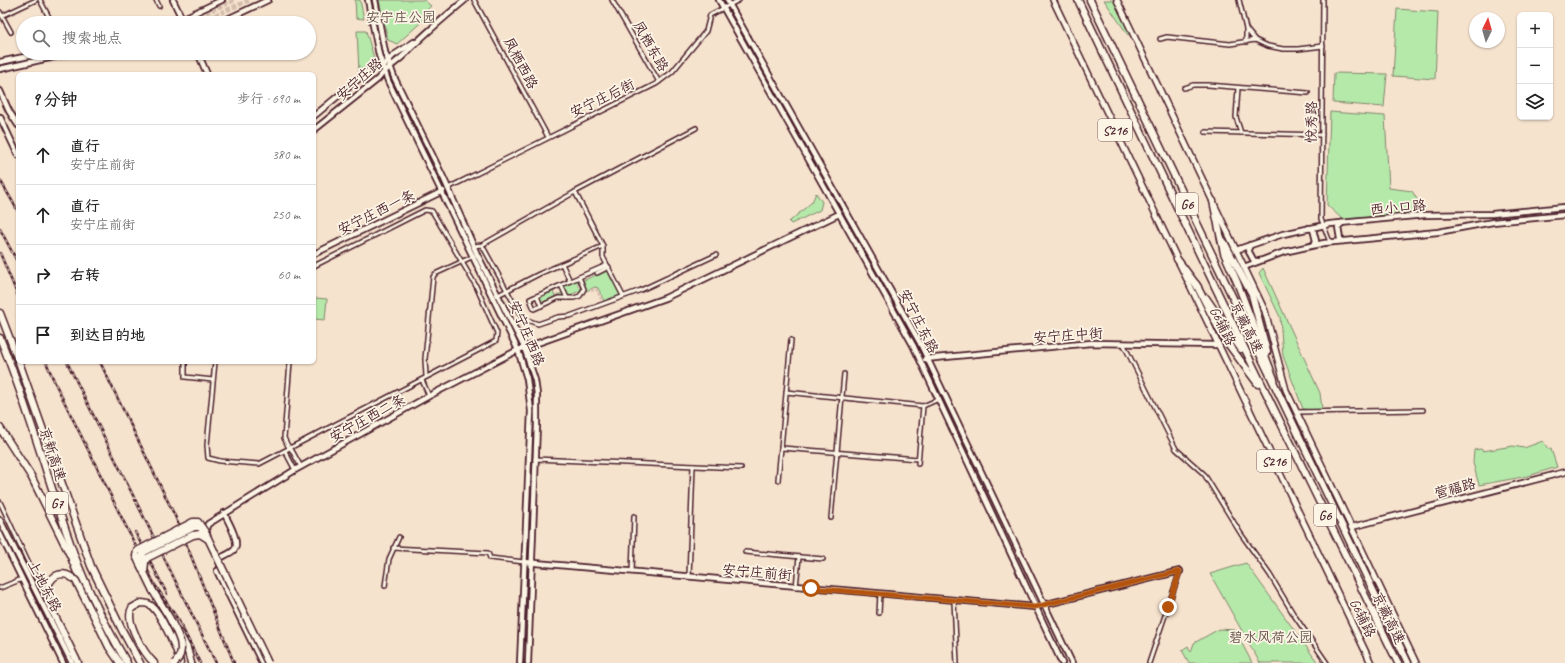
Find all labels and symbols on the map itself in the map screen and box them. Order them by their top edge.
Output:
park label: 安宁庄公园 [366,9,436,26]
north arrow [1469,12,1505,48]
street label: 凤栖东路 [629,18,672,75]
street label: 凤栖西路 [500,35,541,92]
street label: 安宁庄路 [333,55,386,104]
street label: 安宁庄后街 [567,75,637,121]
street label: 悦秀路 [1303,101,1320,143]
road number: S216 [1098,119,1132,141]
street label: 安宁庄西一条 [335,186,418,239]
road number: G6 [1176,193,1198,215]
street label: 西小口路 [1369,197,1427,218]
street label: 安宁庄东路 [895,286,942,356]
street label: 安宁庄西路 [505,298,548,369]
street label: 京藏高速 [1227,298,1266,356]
street label: G6辅路 [1206,304,1239,348]
street label: 安宁庄中街 [1033,325,1104,346]
street label: 安宁庄西二条 [326,391,408,446]
street label: 京新高速 [36,425,69,483]
road number: S216 [1257,450,1291,472]
street label: 营福路 [1433,475,1478,502]
road number: G7 [46,492,68,514]
road number: G6 [1314,504,1336,526]
street label: 上地东路 [24,557,65,615]
street label: 安宁庄前街 [721,561,793,584]
route start [802,579,820,597]
street label: 京藏高速 [1369,589,1408,647]
street label: G6辅路 [1346,596,1379,640]
route end [1159,598,1177,616]
park label: 碧水风荷公园 [1229,629,1313,646]

